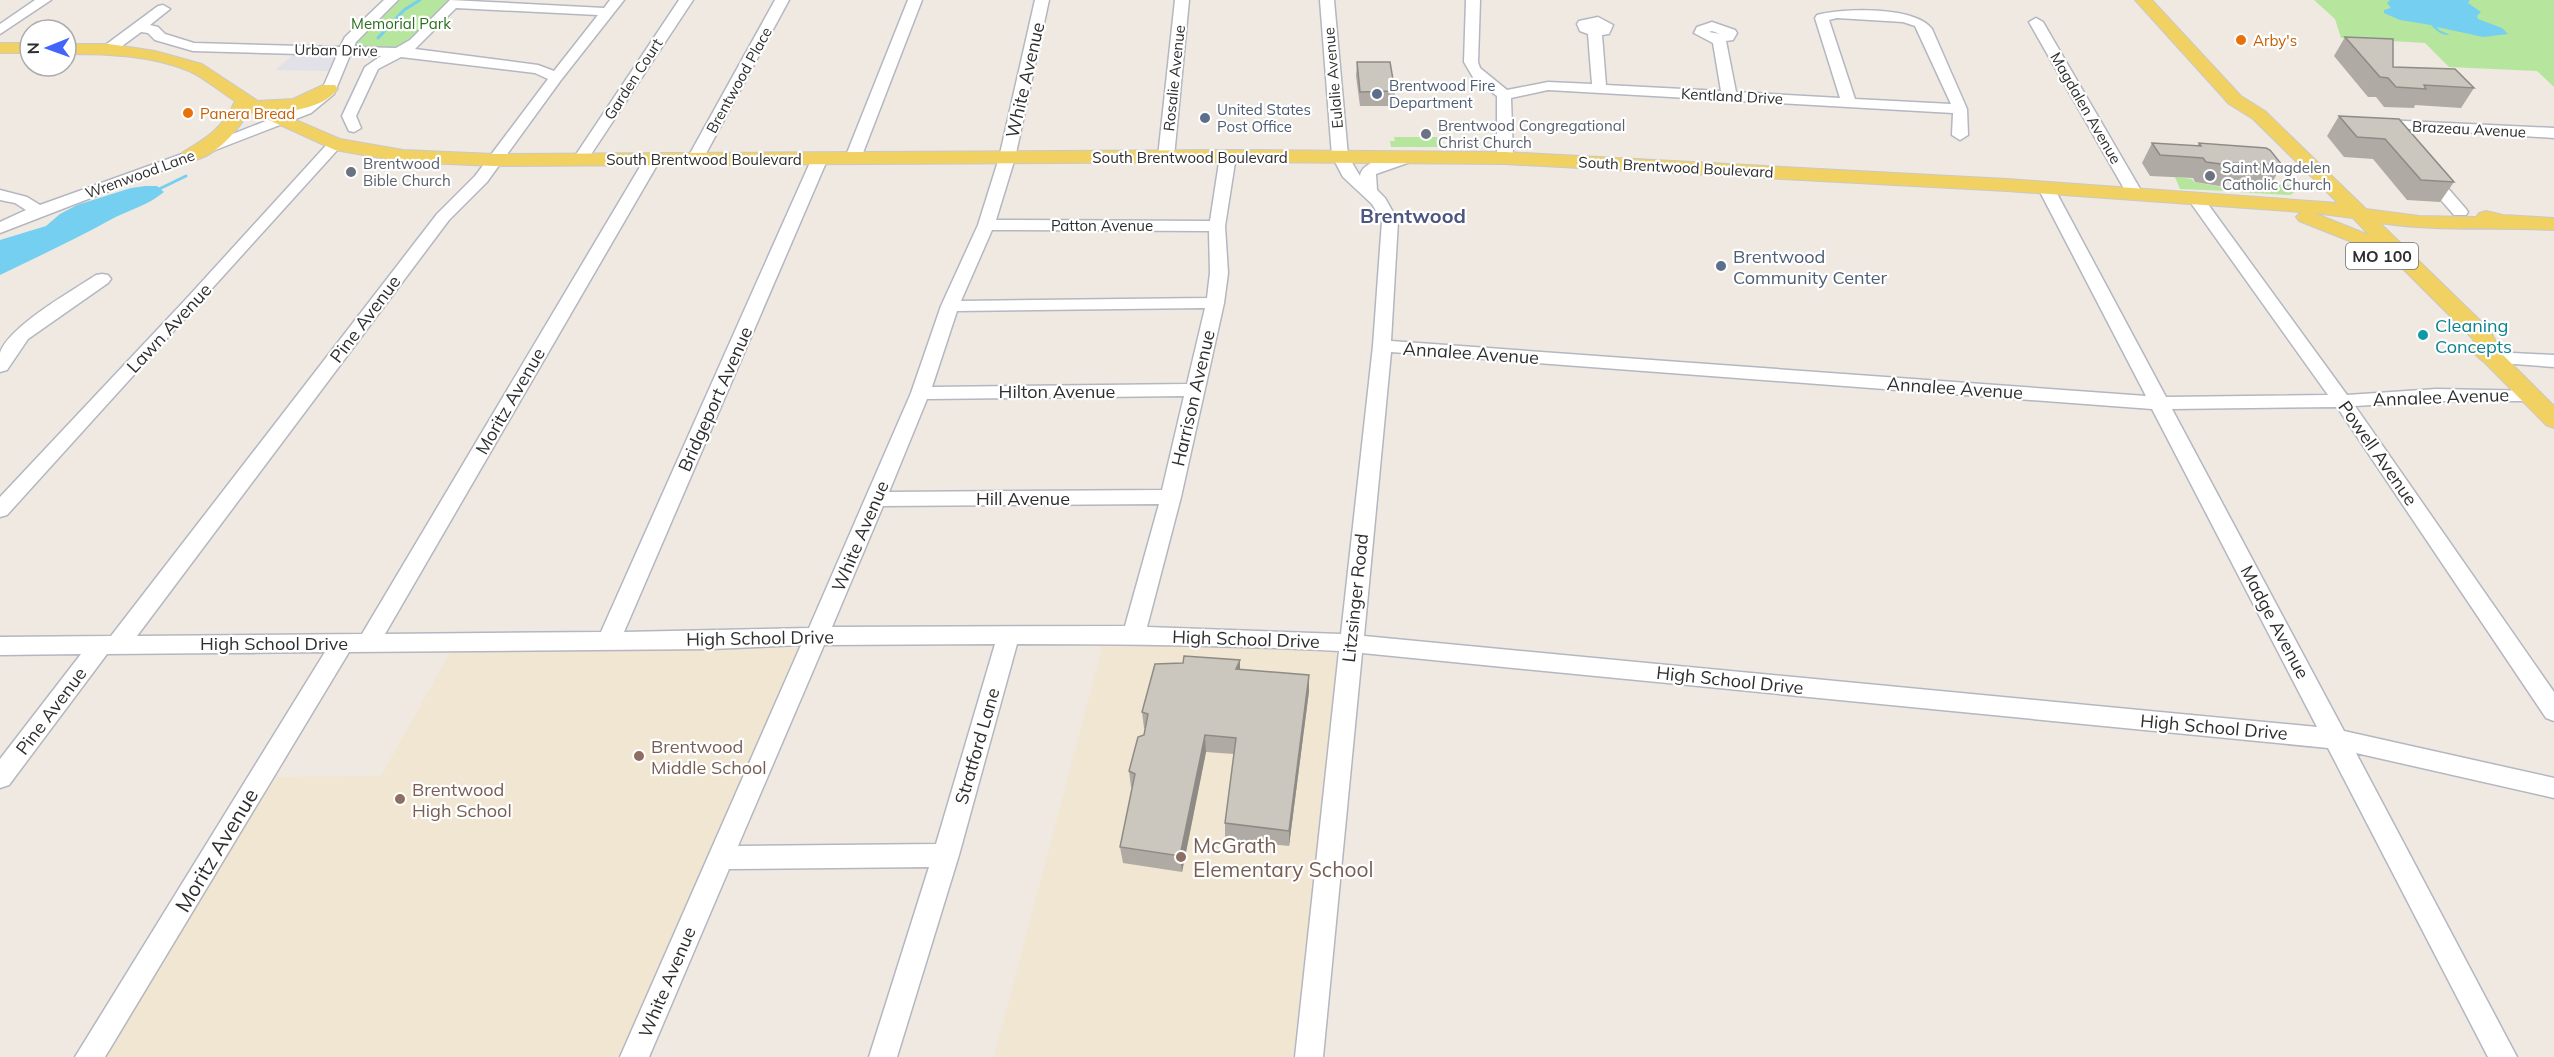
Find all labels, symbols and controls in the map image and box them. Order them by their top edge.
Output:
park label: Memorial Park [351,14,451,33]
north arrow [18,18,78,78]
street label: White Avenue [1000,20,1050,140]
street label: Brentwood Place [702,24,776,136]
street label: Rosalie Avenue [1159,24,1189,132]
street label: Eulalie Avenue [1319,27,1347,129]
place label: Arby's [2253,31,2297,50]
marker: Arby's [2234,33,2248,47]
street label: Garden Court [600,35,666,123]
street label: Urban Drive [294,40,378,60]
text: N [23,42,43,54]
street label: Magdalen Avenue [2046,49,2126,167]
place label: Brentwood Fire Department [1389,76,1495,112]
street label: Kentland Drive [1681,84,1783,108]
marker: Brentwood Fire Department [1370,87,1384,101]
place label: United States Post Office [1217,100,1311,136]
place label: Panera Bread [200,104,295,123]
marker: Panera Bread [181,106,195,120]
marker: United States Post Office [1198,111,1212,125]
place label: Brentwood Congregational Christ Church [1438,116,1625,152]
street label: Brazeau Avenue [2411,117,2527,141]
marker: Brentwood Congregational Christ Church [1419,127,1433,141]
street label: Wrenwood Lane [83,145,197,203]
street label: South Brentwood Boulevard [1092,148,1288,167]
street label: South Brentwood Boulevard [606,150,802,169]
street label: South Brentwood Boulevard [1578,152,1774,182]
place label: Brentwood Bible Church [363,154,451,190]
place label: Saint Magdelen Catholic Church [2222,158,2331,194]
marker: Brentwood Bible Church [344,165,358,179]
marker: Saint Magdelen Catholic Church [2203,169,2217,183]
district label: Brentwood [1360,203,1466,228]
street label: Patton Avenue [1051,216,1153,235]
road number: MO 100 [2346,243,2418,269]
place label: Brentwood Community Center [1733,245,1887,289]
marker: Brentwood Community Center [1714,259,1728,273]
street label: Pine Avenue [325,271,405,367]
street label: Lawn Avenue [122,278,216,378]
place label: Cleaning Concepts [2435,314,2512,358]
street label: Bridgeport Avenue [673,323,757,475]
street label: Harrison Avenue [1166,328,1220,468]
marker: Cleaning Concepts [2416,328,2430,342]
street label: Annalee Avenue [1402,337,1540,369]
street label: Moritz Avenue [470,343,550,459]
street label: Annalee Avenue [1886,372,2024,404]
street label: Hilton Avenue [999,380,1115,403]
street label: Annalee Avenue [2372,383,2510,411]
street label: Powell Avenue [2333,396,2423,510]
street label: White Avenue [826,477,894,595]
street label: Hill Avenue [976,487,1070,510]
street label: Litzsinger Road [1337,532,1373,664]
street label: Madge Avenue [2235,561,2315,683]
street label: High School Drive [686,625,834,651]
street label: High School Drive [1172,625,1320,653]
street label: High School Drive [200,632,348,655]
street label: High School Drive [1655,661,1805,699]
street label: Pine Avenue [11,663,91,759]
street label: Stratford Lane [949,685,1005,807]
street label: High School Drive [2139,709,2289,745]
place label: Brentwood Middle School [651,735,767,779]
marker: Brentwood Middle School [632,749,646,763]
place label: Brentwood High School [412,778,512,822]
street label: Moritz Avenue [169,784,263,916]
marker: Brentwood High School [393,792,407,806]
place label: McGrath Elementary School [1193,832,1374,882]
marker: McGrath Elementary School [1174,850,1188,864]
street label: White Avenue [633,923,701,1041]

